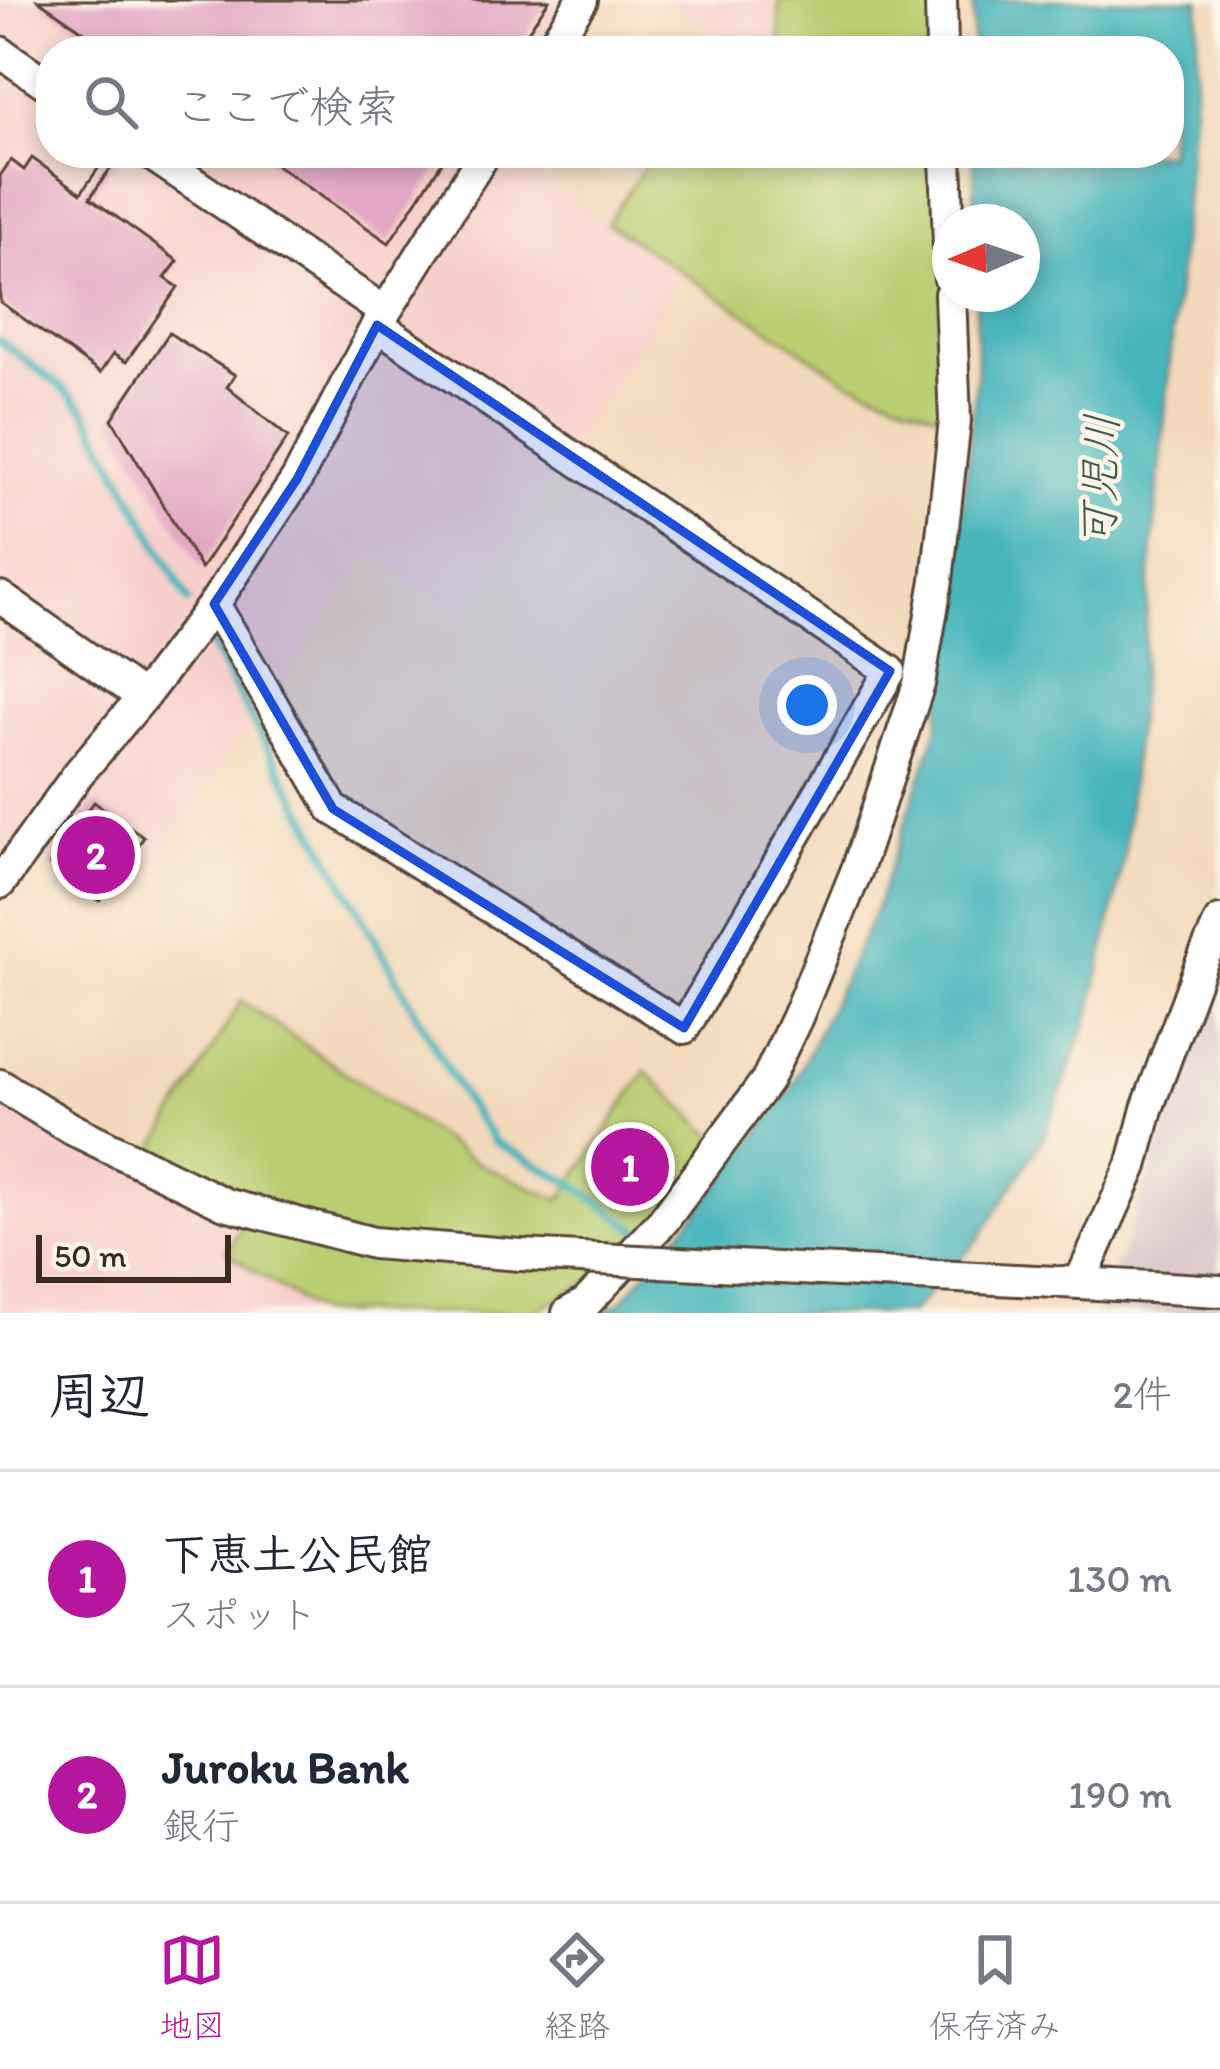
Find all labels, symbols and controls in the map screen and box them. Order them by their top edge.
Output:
search box [36,36,1184,168]
icon: search [78,69,144,135]
text: ここで検索 [174,79,399,133]
north arrow [932,204,1040,312]
water label: 可児川 [1070,413,1128,549]
your location [777,675,837,735]
pin: 2 [57,810,135,900]
pin: 1 [591,1122,669,1212]
scale bar [36,1229,231,1282]
text: 50 m [54,1236,127,1275]
text: 周辺 [48,1365,150,1426]
text: 2件 [1112,1371,1172,1418]
text: 下恵土公民館 [162,1527,432,1581]
text: 1 [78,1555,96,1602]
text: 130 m [1067,1555,1172,1602]
text: スポット [162,1591,318,1638]
text: Juroku Bank [162,1740,409,1794]
text: 2 [77,1771,97,1818]
text: 190 m [1068,1771,1172,1818]
text: 銀行 [162,1802,240,1849]
tab: 地図 [159,1927,225,2047]
tab: 経路 [544,1927,610,2047]
tab: 保存済み [929,1927,1061,2047]

